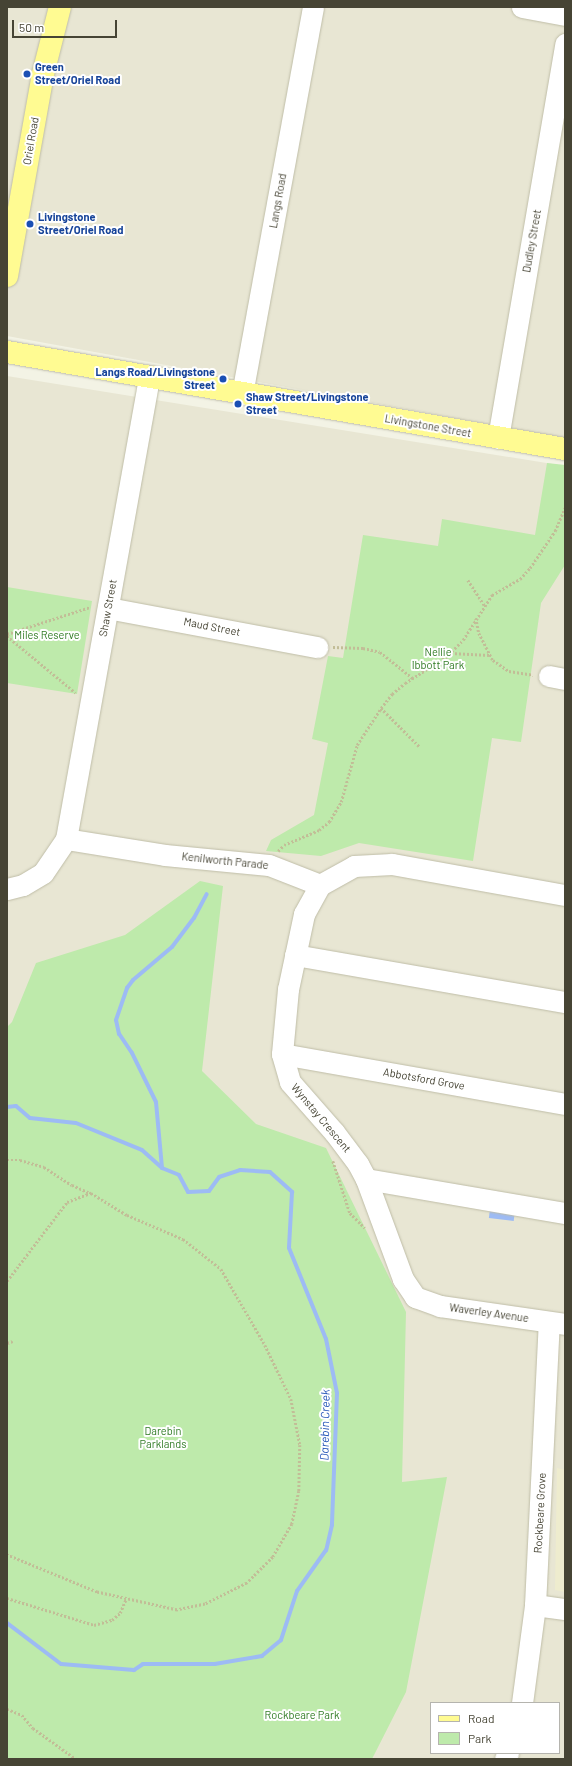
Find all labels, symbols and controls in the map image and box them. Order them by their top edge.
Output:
scale bar [14,12,119,38]
text: 50 m [19,20,44,34]
place label: Green Street/Oriel Road [35,61,120,87]
marker: Green Street/Oriel Road [22,69,32,79]
street label: Oriel Road [20,116,42,166]
street label: Langs Road [267,173,289,229]
street label: Dudley Street [520,208,544,274]
place label: Livingstone Street/Oriel Road [38,211,123,237]
marker: Livingstone Street/Oriel Road [25,219,35,229]
place label: Langs Road/Livingstone Street [96,366,215,392]
marker: Langs Road/Livingstone Street [218,374,228,384]
place label: Shaw Street/Livingstone Street [246,391,369,417]
marker: Shaw Street/Livingstone Street [233,399,243,409]
street label: Livingstone Street [384,412,472,440]
street label: Shaw Street [96,578,120,638]
street label: Maud Street [182,615,242,639]
park label: Miles Reserve [14,628,80,642]
park label: Nellie Ibbott Park [412,646,464,672]
street label: Kenilworth Parade [181,850,269,872]
street label: Abbotsford Grove [382,1065,466,1093]
street label: Wynstay Crescent [288,1081,354,1155]
street label: Waverley Avenue [448,1301,530,1325]
water label: Darebin Creek [317,1389,333,1461]
park label: Darebin Parklands [140,1425,186,1451]
street label: Rockbeare Grove [531,1472,549,1554]
legend [430,1702,560,1754]
park label: Rockbeare Park [265,1708,339,1722]
text: Road [468,1711,495,1725]
text: Park [468,1731,492,1745]

